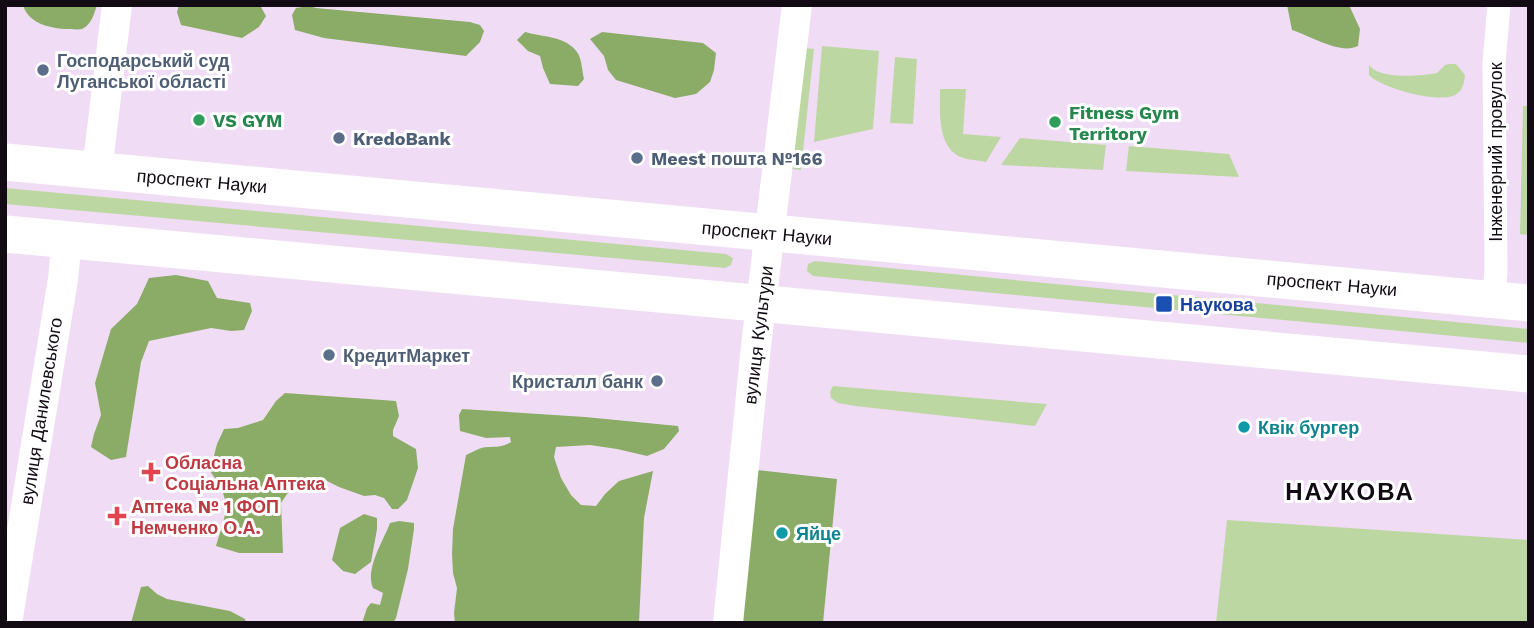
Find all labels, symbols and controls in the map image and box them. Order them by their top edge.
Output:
place label: Господарський суд Луганської області [57,50,230,92]
marker: Господарський суд Луганської області [35,62,51,78]
street label: Інженерний провулок [1485,62,1506,242]
place label: Fitness Gym Territory [1069,102,1179,144]
place label: VS GYM [213,110,282,131]
marker: VS GYM [191,112,207,128]
marker: Fitness Gym Territory [1047,114,1063,130]
place label: KredoBank [353,128,451,149]
marker: KredoBank [331,130,347,146]
place label: Meest пошта №166 [651,148,823,169]
marker: Meest пошта №166 [629,150,645,166]
street label: проспект Науки [136,165,268,197]
street label: проспект Науки [701,217,833,249]
street label: вулиця Культури [739,265,777,405]
street label: проспект Науки [1266,268,1398,300]
marker: Наукова [1154,294,1174,314]
place label: Наукова [1180,294,1255,315]
street label: вулиця Данилевського [16,316,66,506]
place label: КредитМаркет [343,345,470,366]
marker: КредитМаркет [321,347,337,363]
place label: Кристалл банк [512,371,644,392]
marker: Кристалл банк [649,373,665,389]
place label: Квік бургер [1258,417,1359,438]
marker: Квік бургер [1236,419,1252,435]
place label: Обласна Соціальна Аптека [165,452,326,494]
marker: Обласна Соціальна Аптека [143,464,159,480]
district label: НАУКОВА [1285,478,1415,506]
place label: Аптека № 1 ФОП Немченко О.А. [131,496,279,538]
marker: Аптека № 1 ФОП Немченко О.А. [109,508,125,524]
place label: Яйце [796,523,841,544]
marker: Яйце [774,525,790,541]

